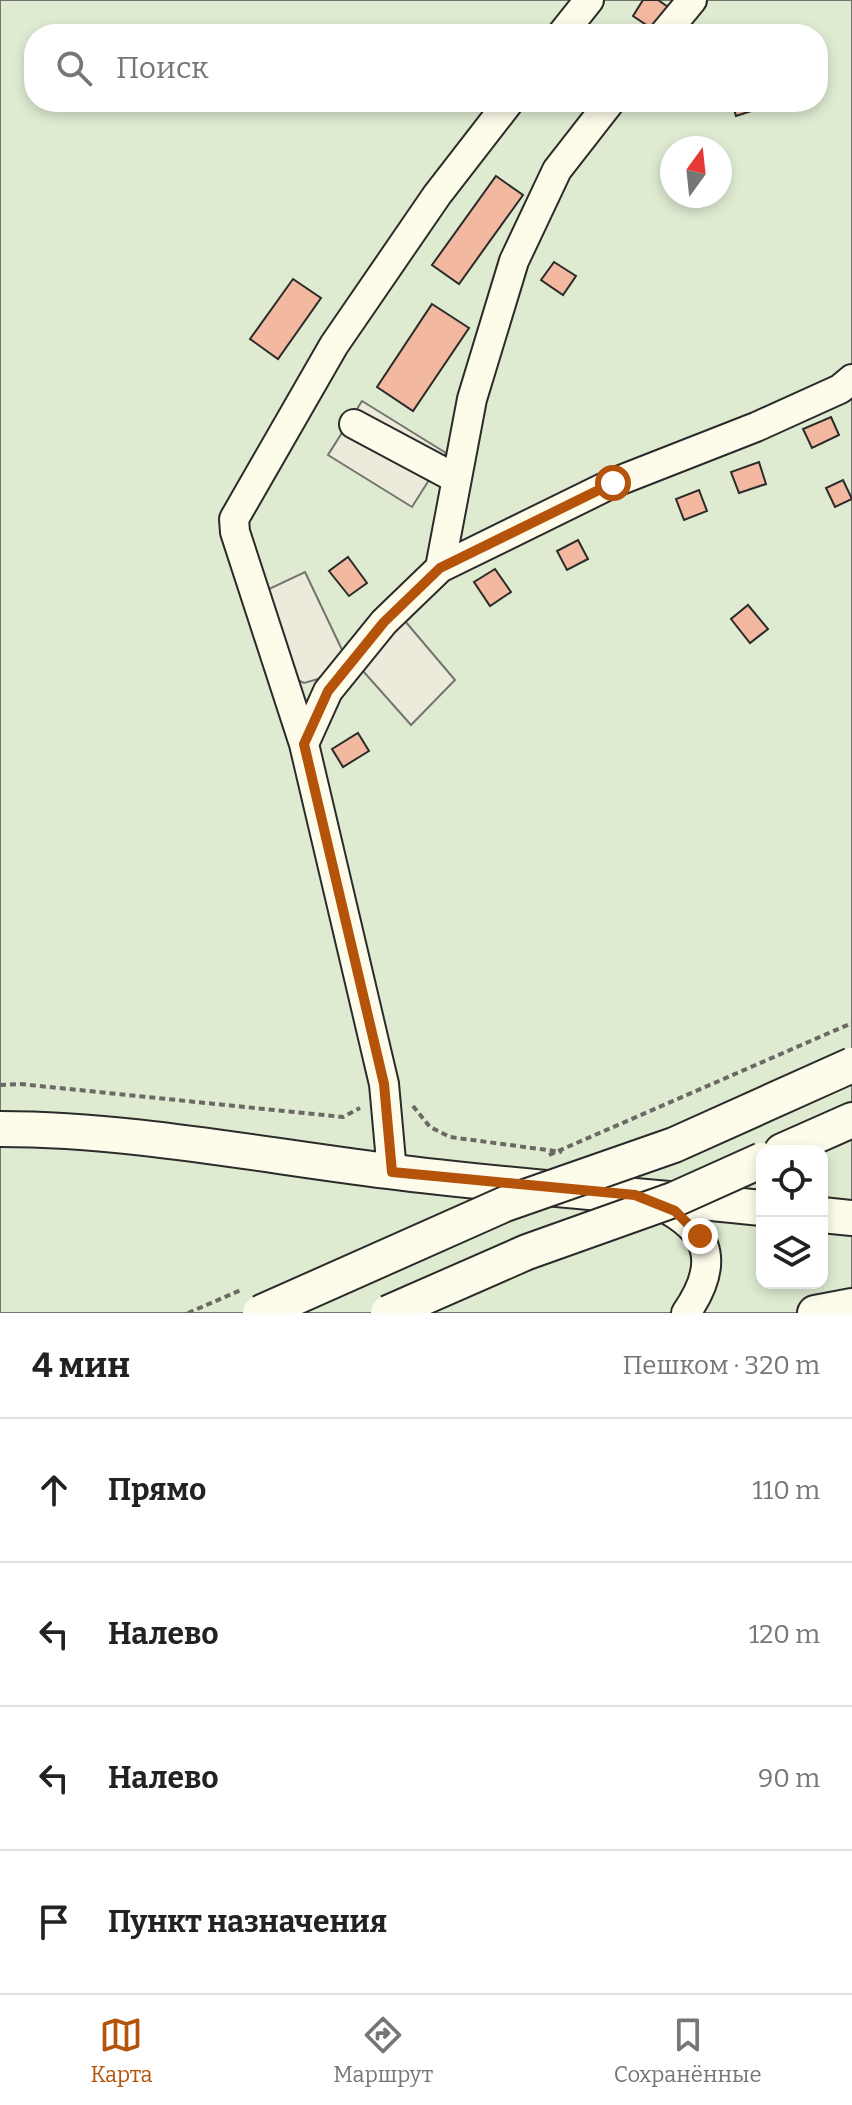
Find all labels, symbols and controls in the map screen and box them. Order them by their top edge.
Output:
search box [24,24,828,112]
icon: search [52,46,96,90]
text: Поиск [116,50,209,86]
north arrow [660,136,732,208]
route start [595,465,631,501]
map controls [756,1145,828,1289]
button: locate [756,1145,828,1217]
button: layers [756,1217,828,1289]
route end [682,1218,718,1254]
text: 4 мин [32,1345,130,1386]
text: Пешком · 320 m [623,1350,820,1381]
icon: ahead [32,1468,76,1512]
text: Прямо [108,1472,206,1508]
text: 110 m [752,1475,820,1506]
icon: left [32,1612,76,1656]
text: Налево [108,1616,219,1652]
text: 120 m [749,1619,820,1650]
icon: left [32,1756,76,1800]
text: Налево [108,1760,219,1796]
text: 90 m [758,1763,820,1794]
icon: arrive [32,1900,76,1944]
text: Пункт назначения [108,1904,387,1940]
tab: Карта [90,2013,152,2088]
tab: Маршрут [333,2013,433,2088]
tab: Сохранённые [614,2013,762,2088]

